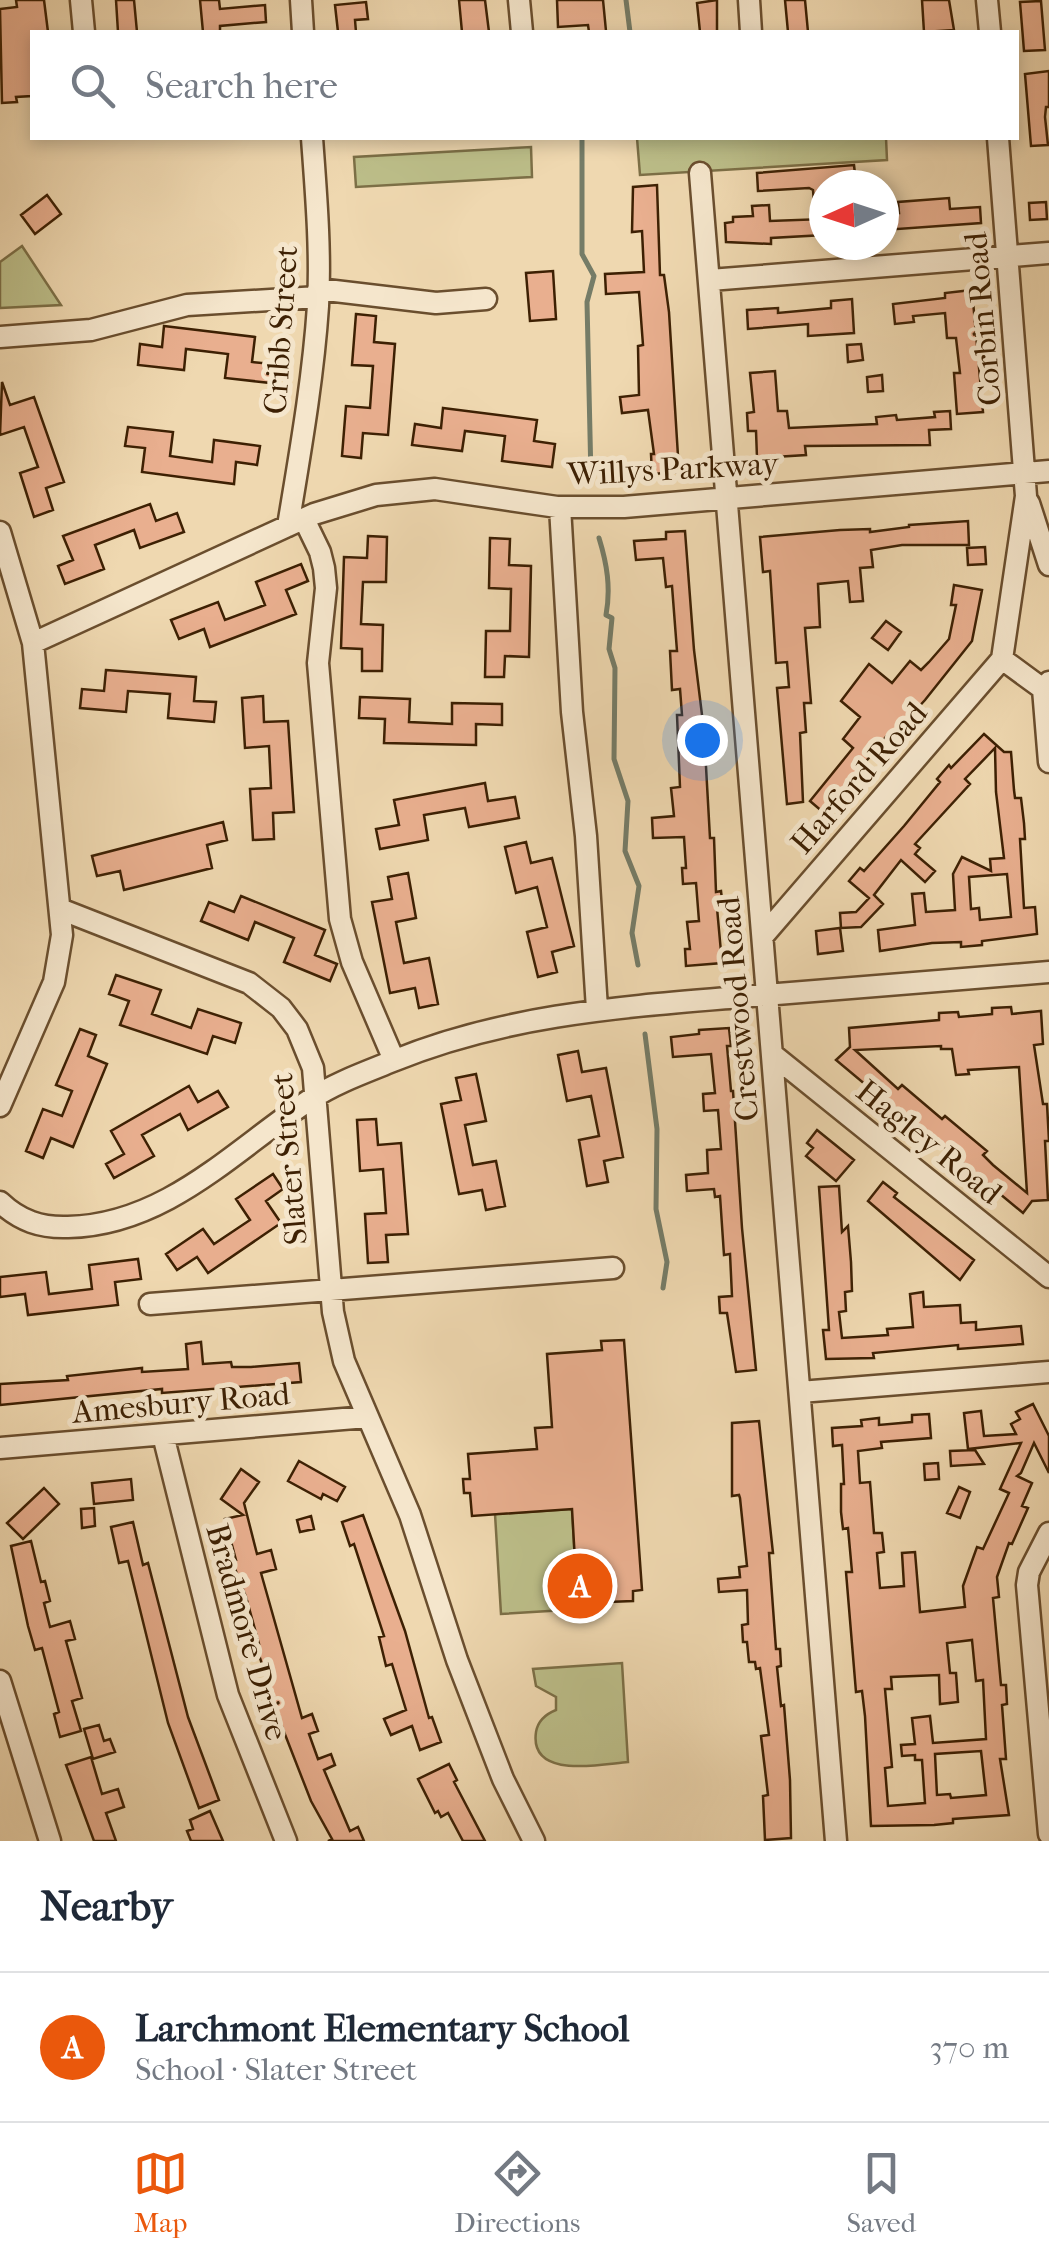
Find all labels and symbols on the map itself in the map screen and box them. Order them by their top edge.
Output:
north arrow [809,170,899,260]
street label: Corbin Road [957,230,1009,407]
street label: Cribb Street [257,244,305,416]
street label: Willys Parkway [565,445,781,493]
street label: Harford Road [783,694,935,861]
your location [677,715,728,766]
street label: Crestwood Road [710,895,766,1123]
street label: Slater Street [263,1071,315,1246]
street label: Hagley Road [849,1072,1010,1212]
street label: Amesbury Road [69,1375,292,1431]
street label: Bradmore Drive [198,1520,296,1745]
pin: A [548,1548,612,1624]

